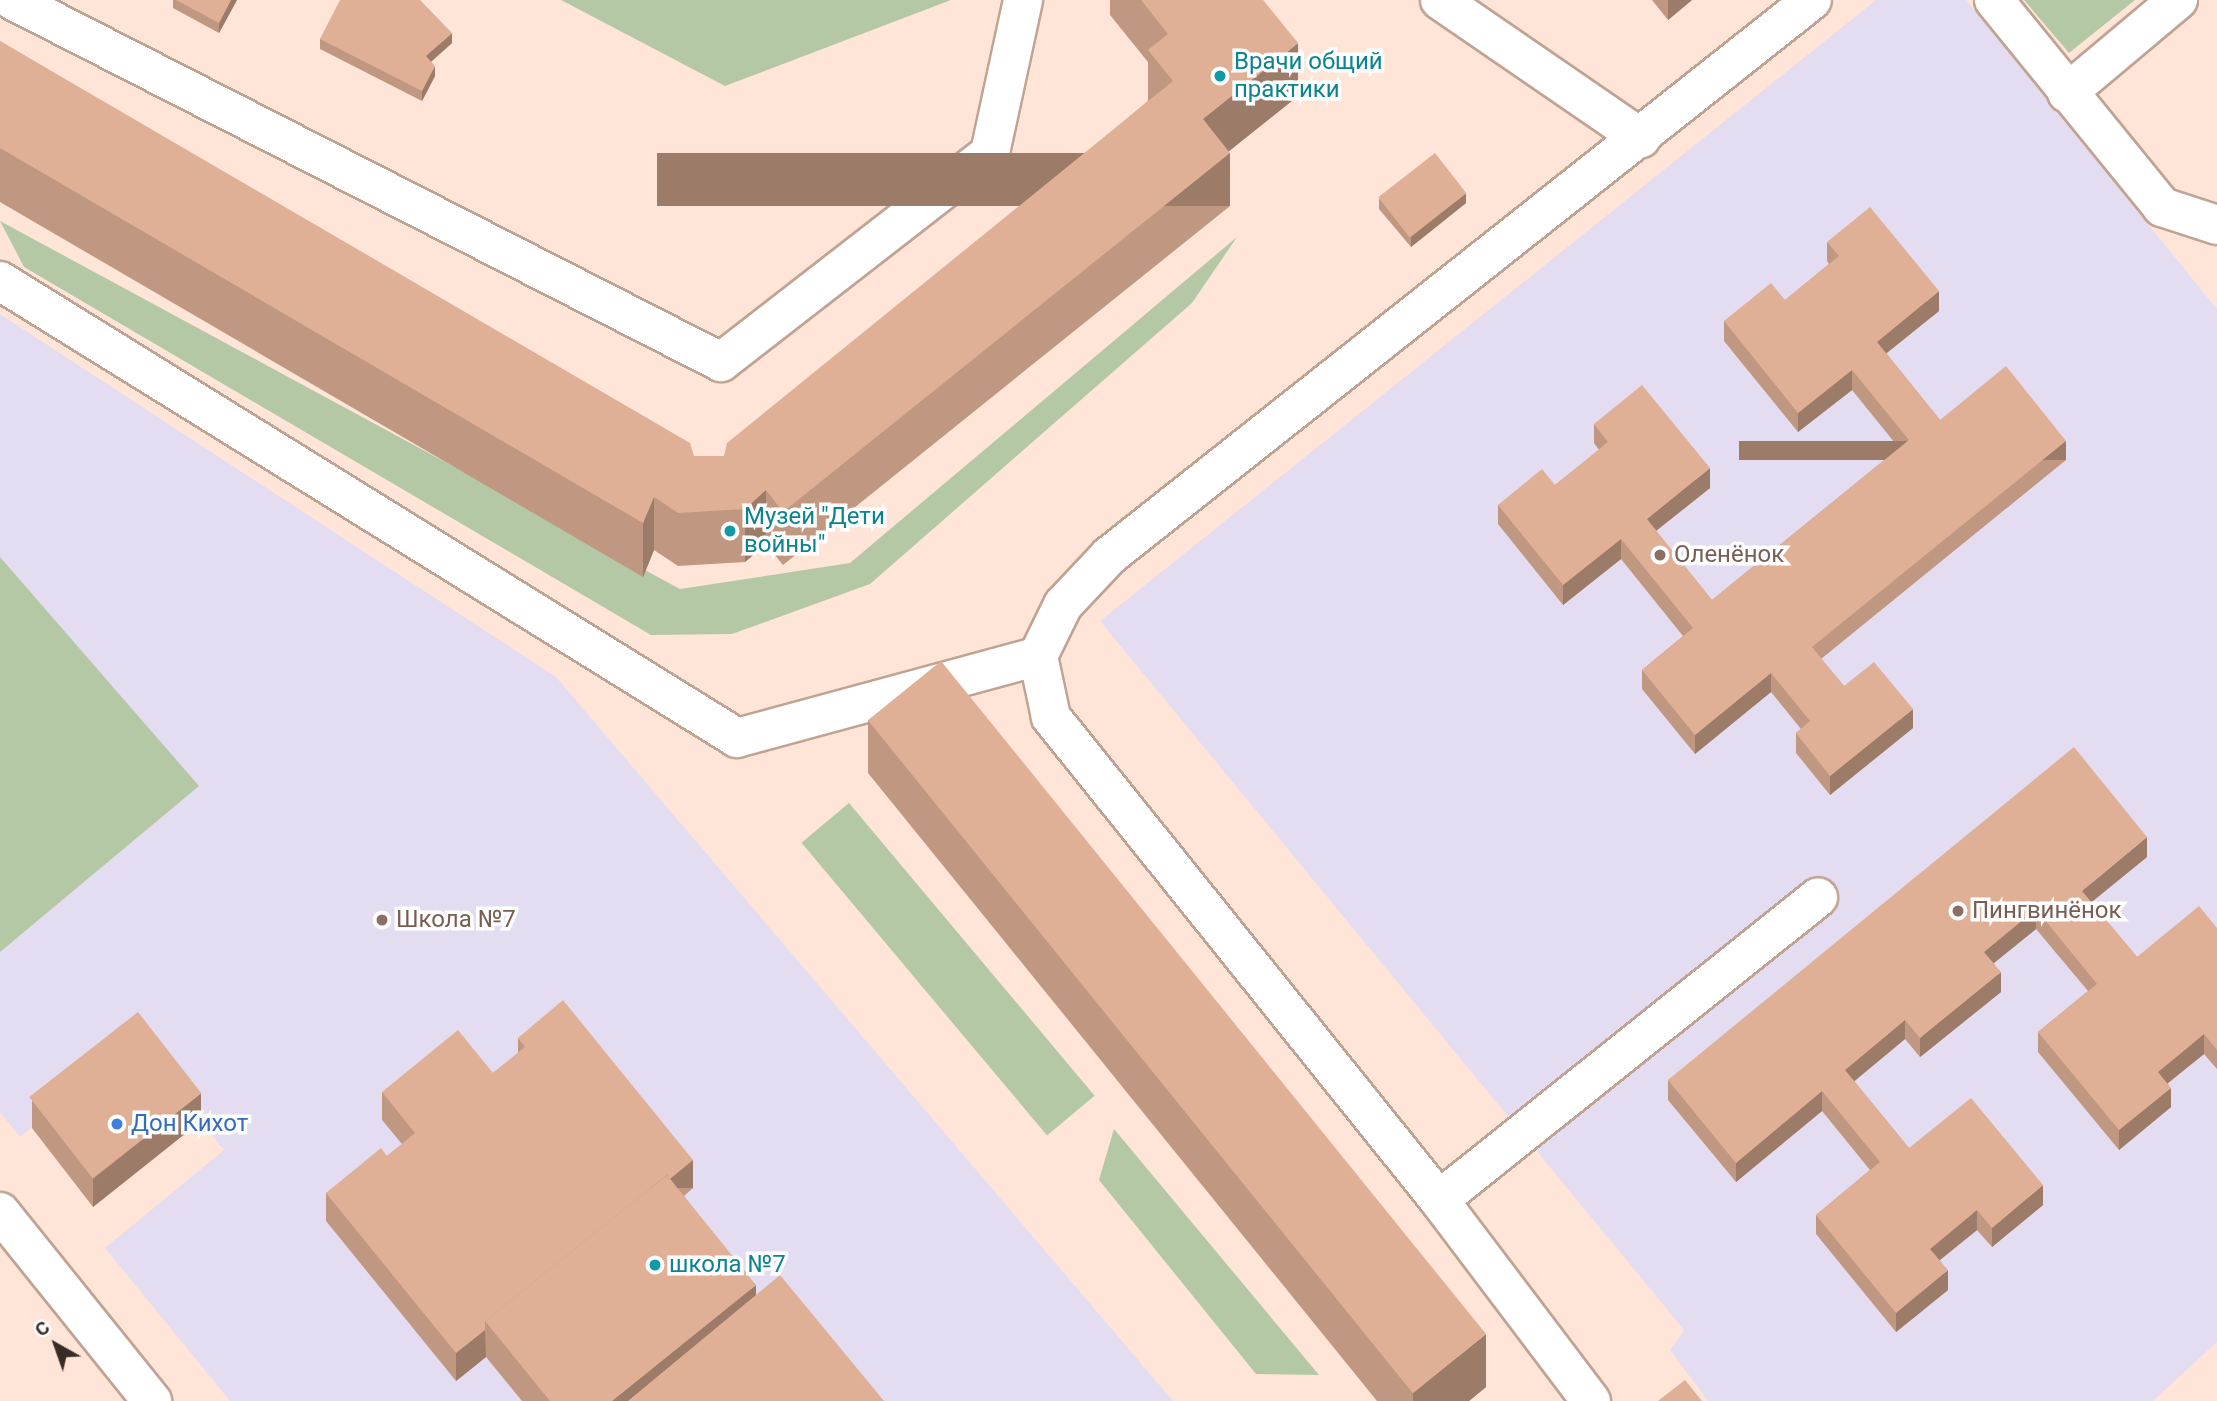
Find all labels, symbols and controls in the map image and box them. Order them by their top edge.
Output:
place label: Врачи общий практики [1234,48,1383,104]
marker: Врачи общий практики [1212,68,1228,84]
place label: Музей "Дети войны" [744,503,885,559]
marker: Музей "Дети войны" [722,523,738,539]
place label: Оленёнок [1674,541,1784,569]
marker: Оленёнок [1652,547,1668,563]
place label: Пингвинёнок [1972,897,2122,925]
marker: Пингвинёнок [1950,903,1966,919]
place label: Школа №7 [396,906,516,934]
marker: Школа №7 [374,912,390,928]
place label: Дон Кихот [131,1110,248,1138]
marker: Дон Кихот [109,1116,125,1132]
place label: школа №7 [669,1251,786,1279]
marker: школа №7 [647,1257,663,1273]
north arrow [21,1310,91,1380]
text: С [30,1316,54,1341]

